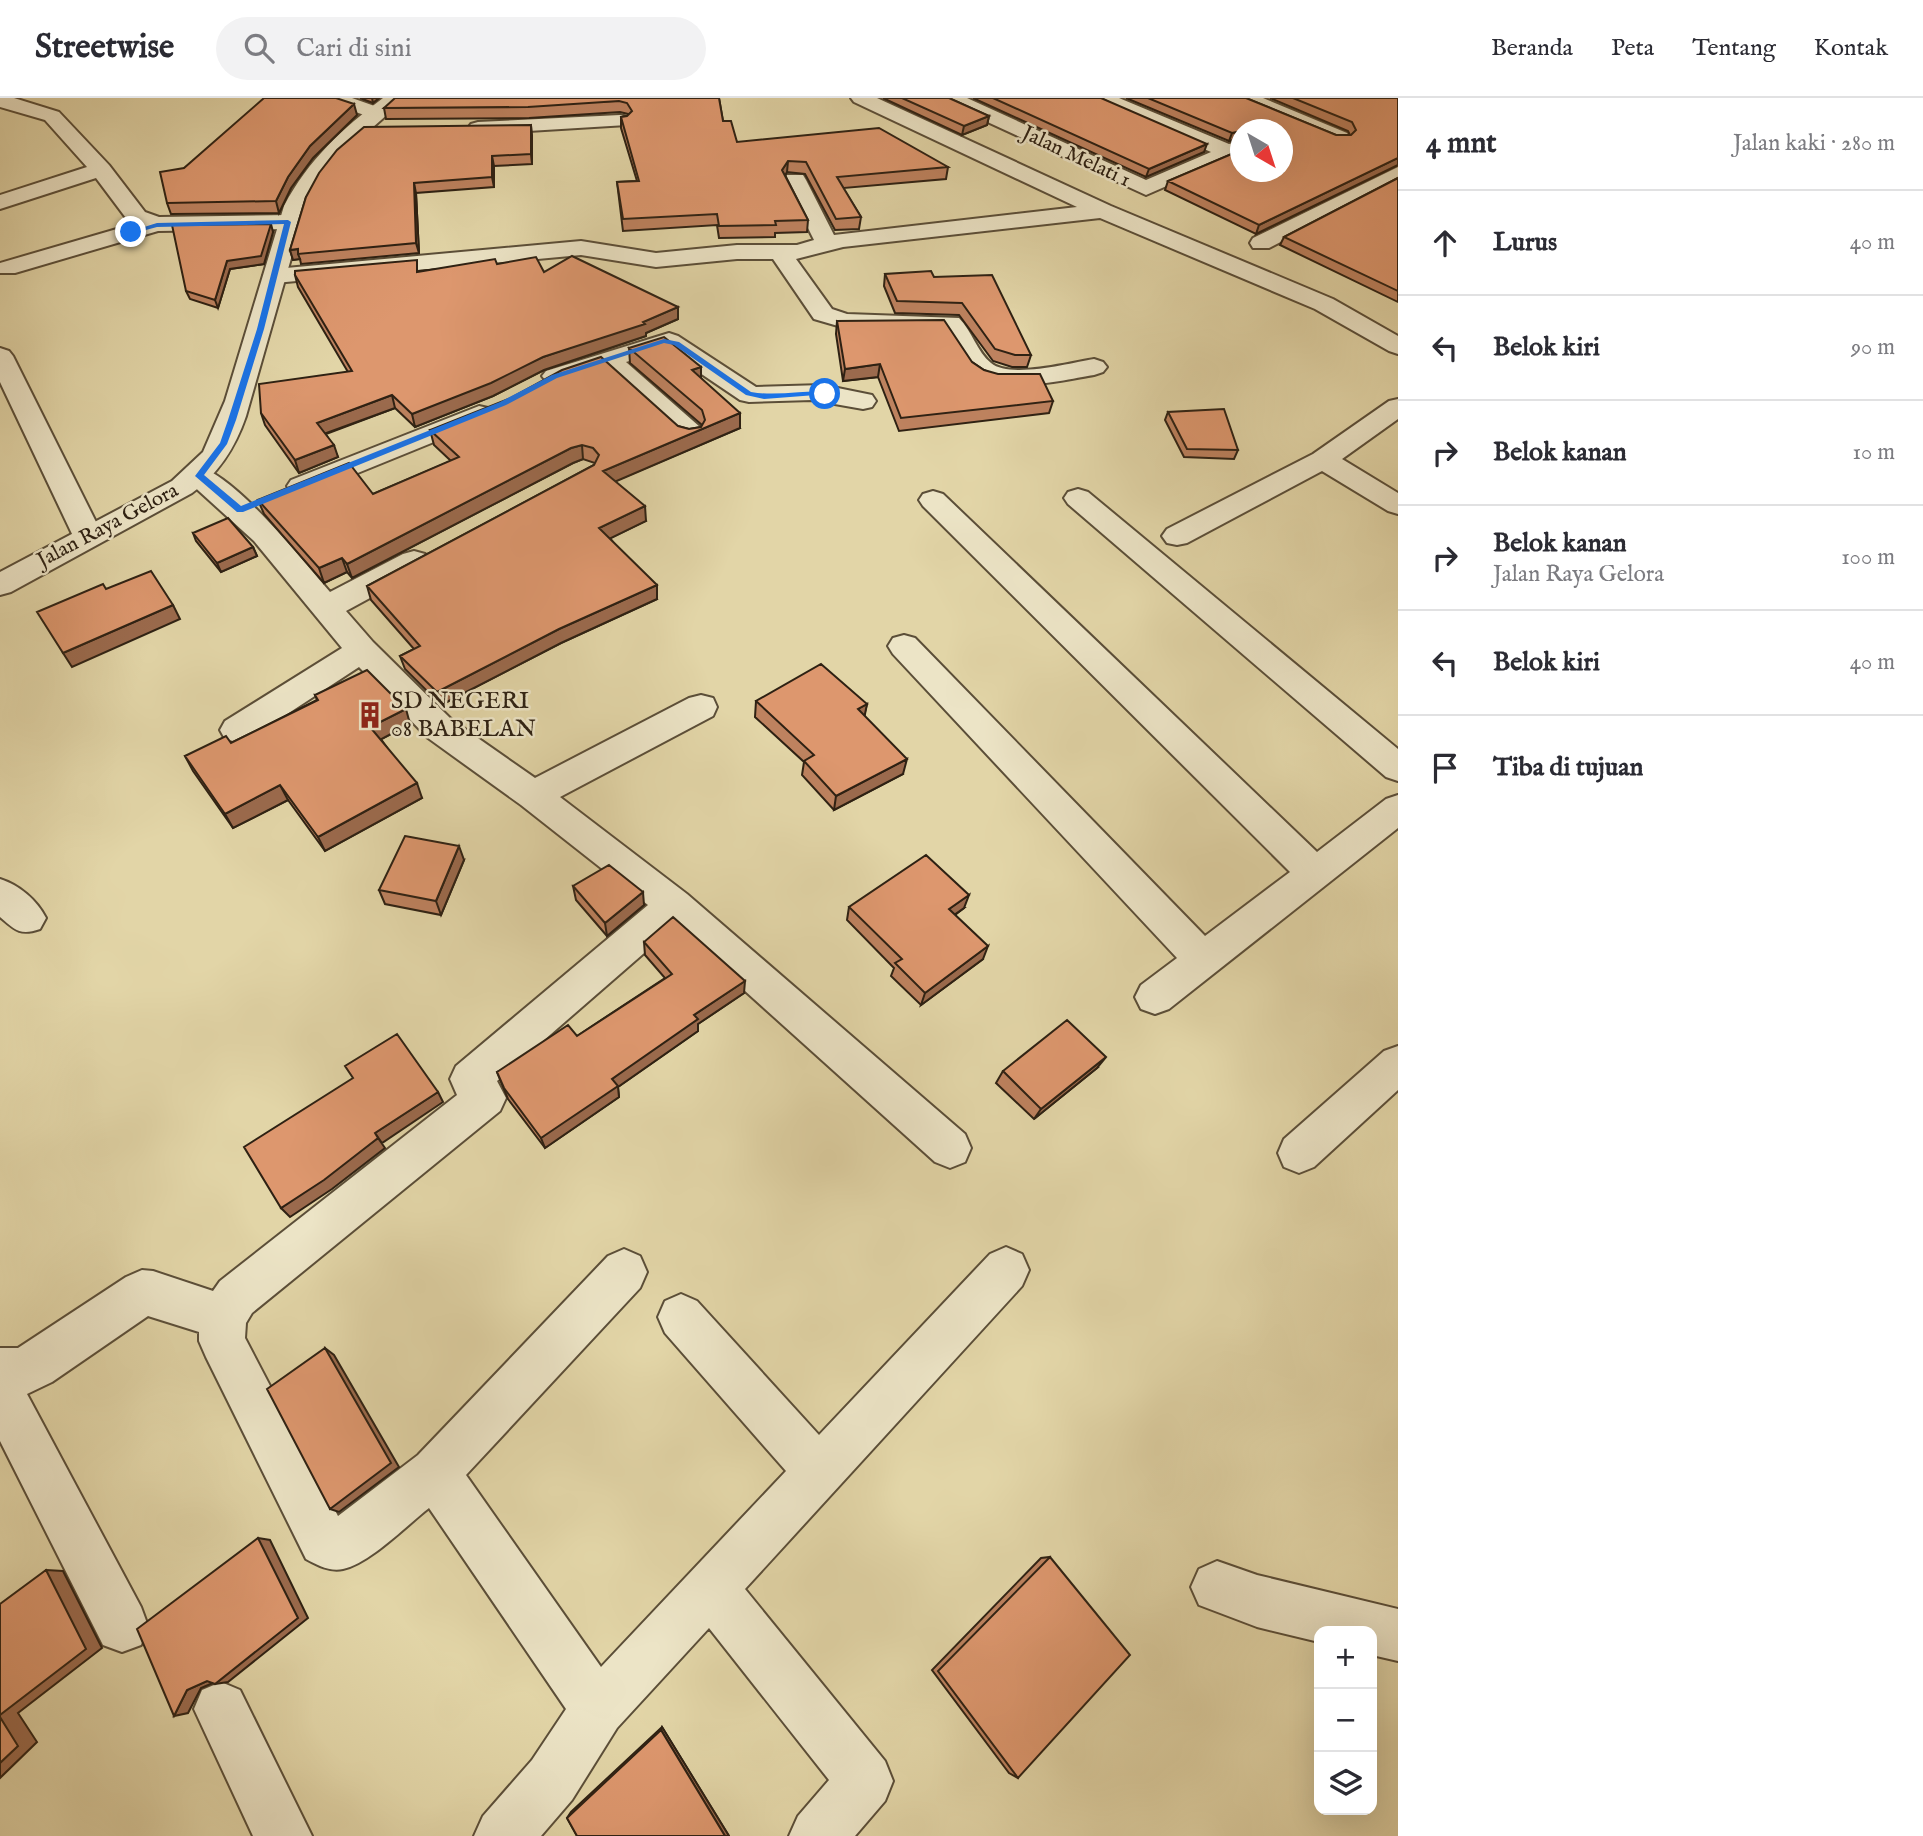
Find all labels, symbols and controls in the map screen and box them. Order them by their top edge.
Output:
search box [216,17,706,80]
text: Streetwise [35,27,174,69]
icon: search [240,29,278,67]
text: Cari di sini [296,32,412,65]
text: Beranda [1491,33,1573,64]
text: Peta [1611,33,1654,64]
text: Tentang [1692,33,1776,64]
text: Kontak [1814,33,1888,64]
street label: Jalan Melati 1 [1015,119,1135,194]
north arrow [1230,119,1293,182]
text: 4 mnt [1426,125,1497,163]
text: Jalan kaki · 280 m [1733,129,1895,158]
route end [115,216,146,247]
icon: ahead [1426,224,1464,262]
text: Lurus [1493,226,1557,259]
text: 40 m [1850,228,1895,257]
icon: left [1426,329,1464,367]
text: Belok kiri [1493,331,1600,364]
text: 90 m [1851,333,1895,362]
route start [809,378,840,409]
icon: right [1426,434,1464,472]
text: Belok kanan [1493,436,1627,469]
text: 10 m [1852,438,1895,467]
street label: Jalan Raya Gelora [31,477,184,576]
text: Belok kanan [1493,527,1627,560]
icon: right [1426,539,1464,577]
text: 100 m [1841,543,1895,572]
text: Jalan Raya Gelora [1493,560,1664,589]
icon: left [1426,644,1464,682]
text: Belok kiri [1493,646,1600,679]
text: 40 m [1850,648,1895,677]
place label: SD NEGERI 08 BABELAN [391,686,536,745]
building icon: SD NEGERI 08 BABELAN [355,700,385,730]
icon: arrive [1426,749,1464,787]
text: Tiba di tujuan [1493,751,1643,784]
map controls [1314,1626,1377,1815]
button: + [1314,1626,1377,1689]
button: − [1314,1689,1377,1752]
button: layers [1314,1752,1377,1815]

